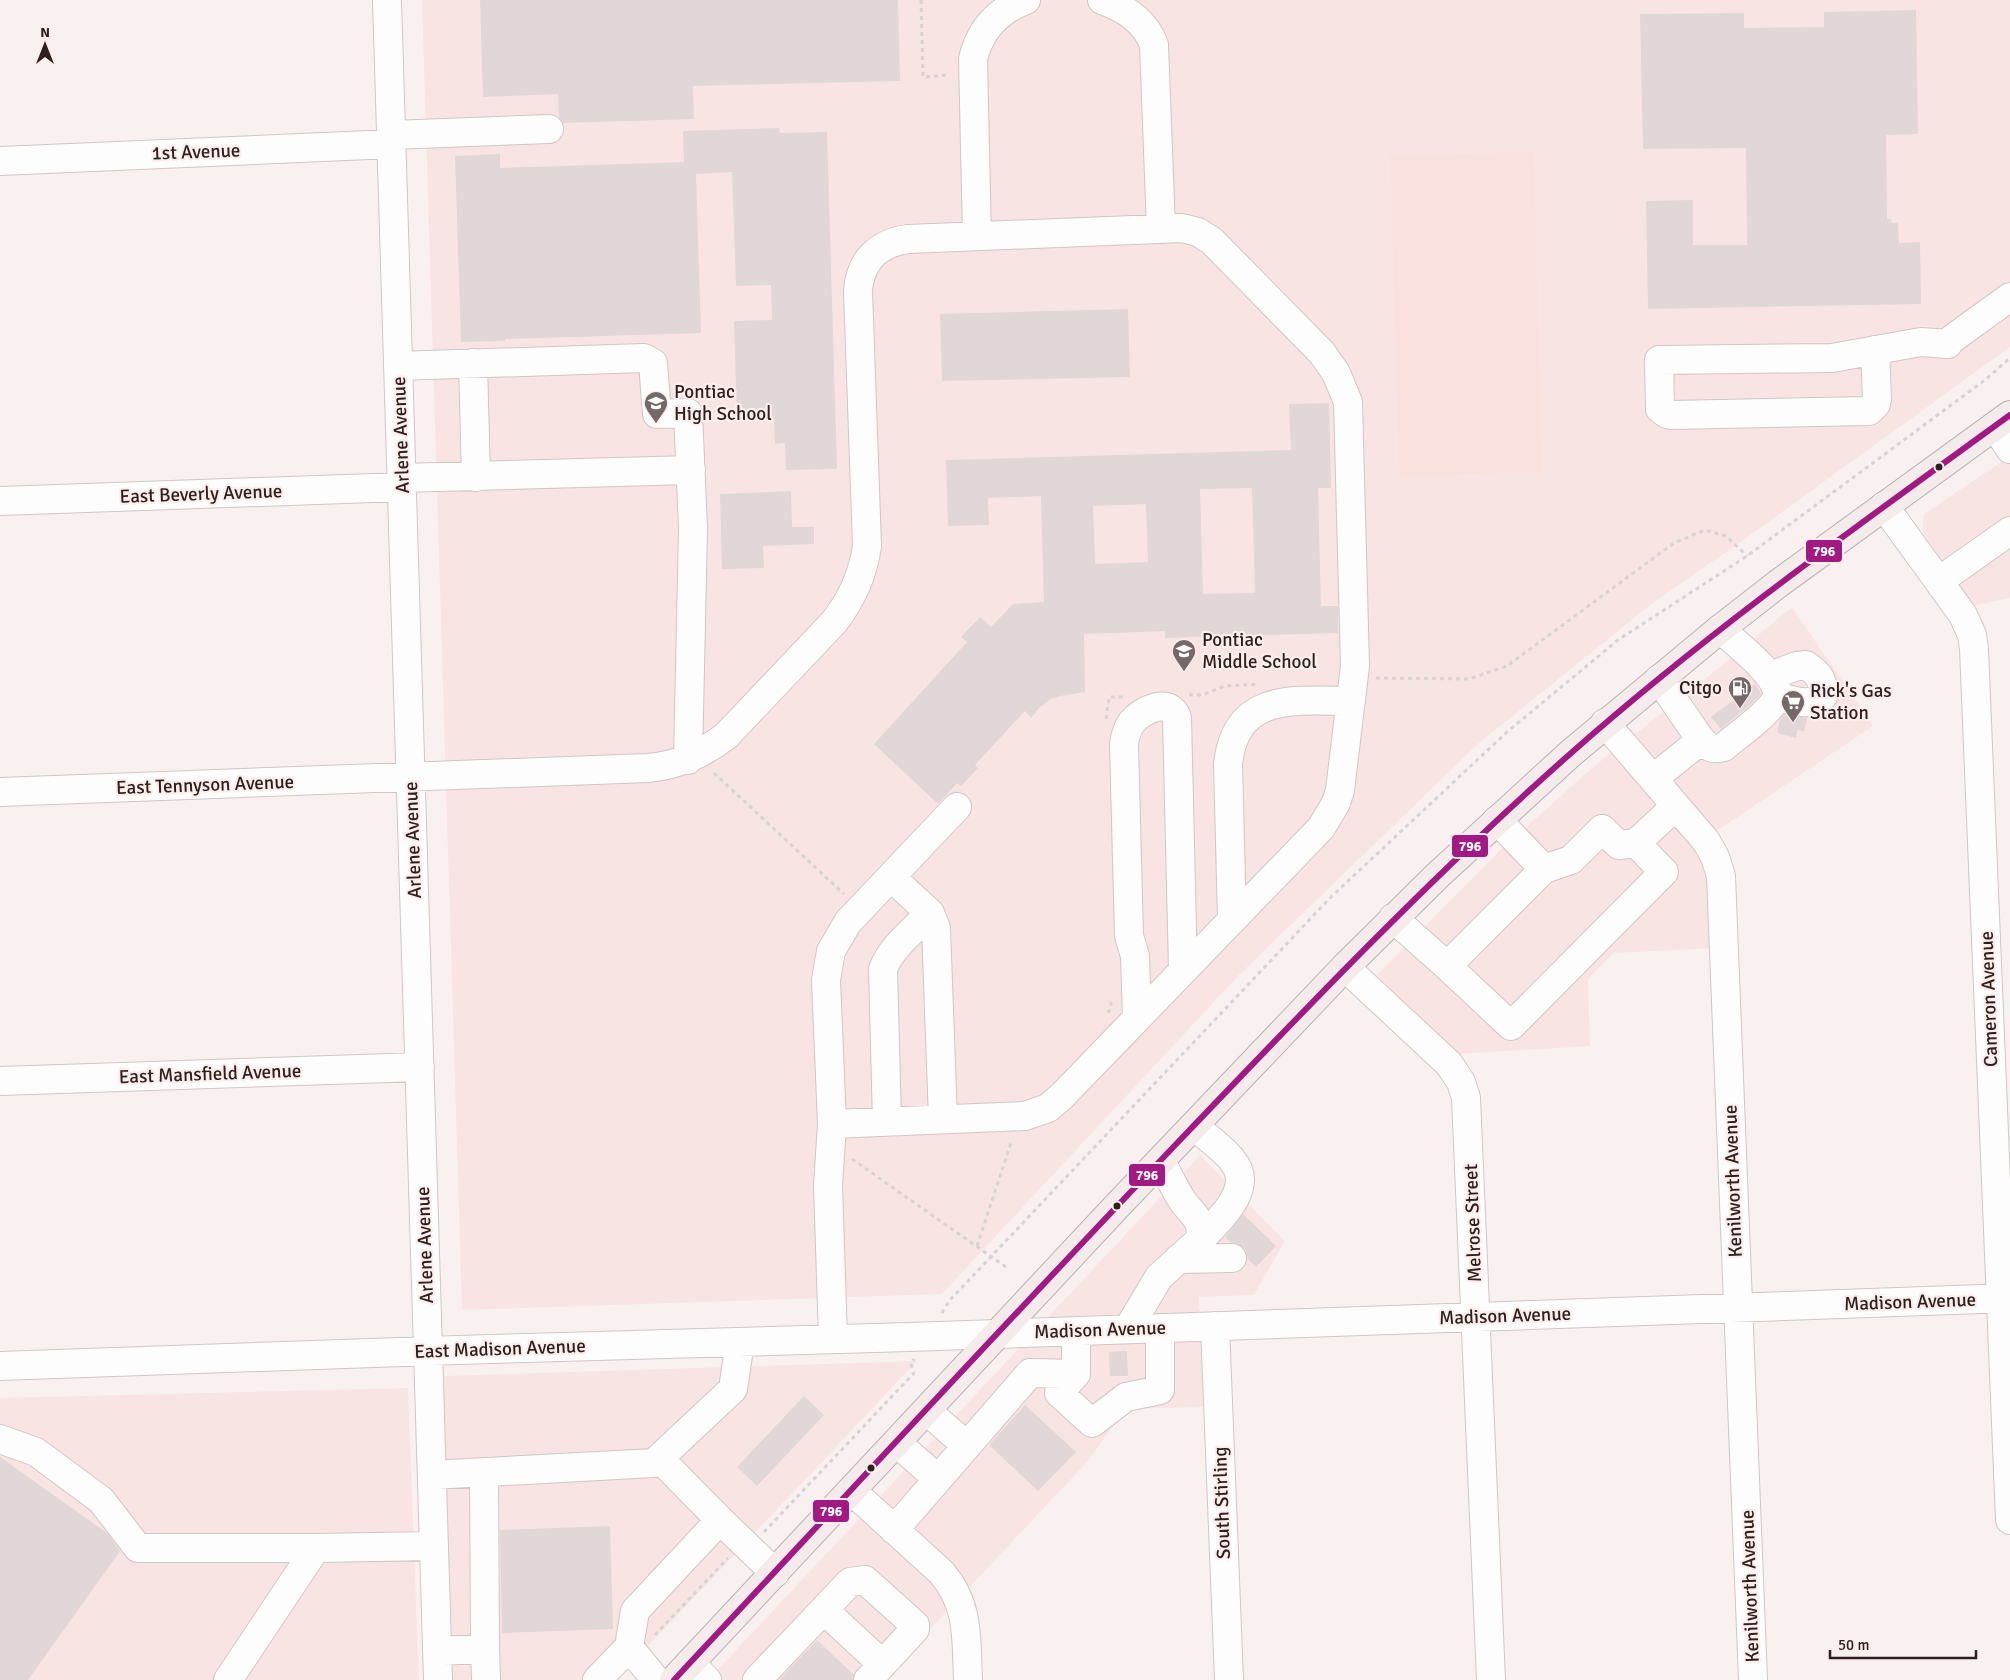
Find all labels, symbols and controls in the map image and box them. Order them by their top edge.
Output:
north arrow [20,20,70,70]
text: N [40,24,50,41]
street label: 1st Avenue [151,138,241,166]
street label: Arlene Avenue [387,376,415,494]
place label: Pontiac High School [674,380,772,426]
school or university icon: Pontiac High School [643,390,669,424]
unlabelled marker [1934,462,1944,472]
street label: East Beverly Avenue [119,479,283,509]
line badge: 796 [1805,539,1843,563]
text: 796 [1813,543,1836,560]
place label: Pontiac Middle School [1202,628,1317,674]
school or university icon: Pontiac Middle School [1171,638,1197,672]
fuel station icon: Citgo [1727,675,1753,709]
place label: Citgo [1679,676,1722,700]
place label: Rick's Gas Station [1810,679,1892,725]
supermarket icon: Rick's Gas Station [1780,689,1806,723]
street label: East Tennyson Avenue [116,770,294,800]
street label: Arlene Avenue [399,781,427,899]
line badge: 796 [1451,834,1489,858]
text: 796 [1459,838,1482,855]
street label: Cameron Avenue [1975,931,2003,1067]
street label: East Mansfield Avenue [118,1059,302,1089]
street label: Kenilworth Avenue [1718,1104,1748,1258]
line badge: 796 [1128,1163,1166,1187]
street label: Melrose Street [1459,1163,1487,1283]
text: 796 [1136,1167,1159,1184]
street label: Arlene Avenue [411,1186,439,1304]
unlabelled marker [1112,1201,1122,1211]
street label: Madison Avenue [1844,1288,1976,1316]
street label: Madison Avenue [1439,1302,1571,1330]
street label: Madison Avenue [1034,1316,1166,1344]
street label: East Madison Avenue [414,1334,586,1364]
street label: South Stirling [1208,1446,1236,1560]
unlabelled marker [866,1463,876,1473]
line badge: 796 [812,1499,850,1523]
text: 796 [820,1503,843,1520]
street label: Kenilworth Avenue [1735,1509,1765,1663]
scale bar [1830,1628,1976,1660]
text: 50 m [1838,1636,1869,1654]

